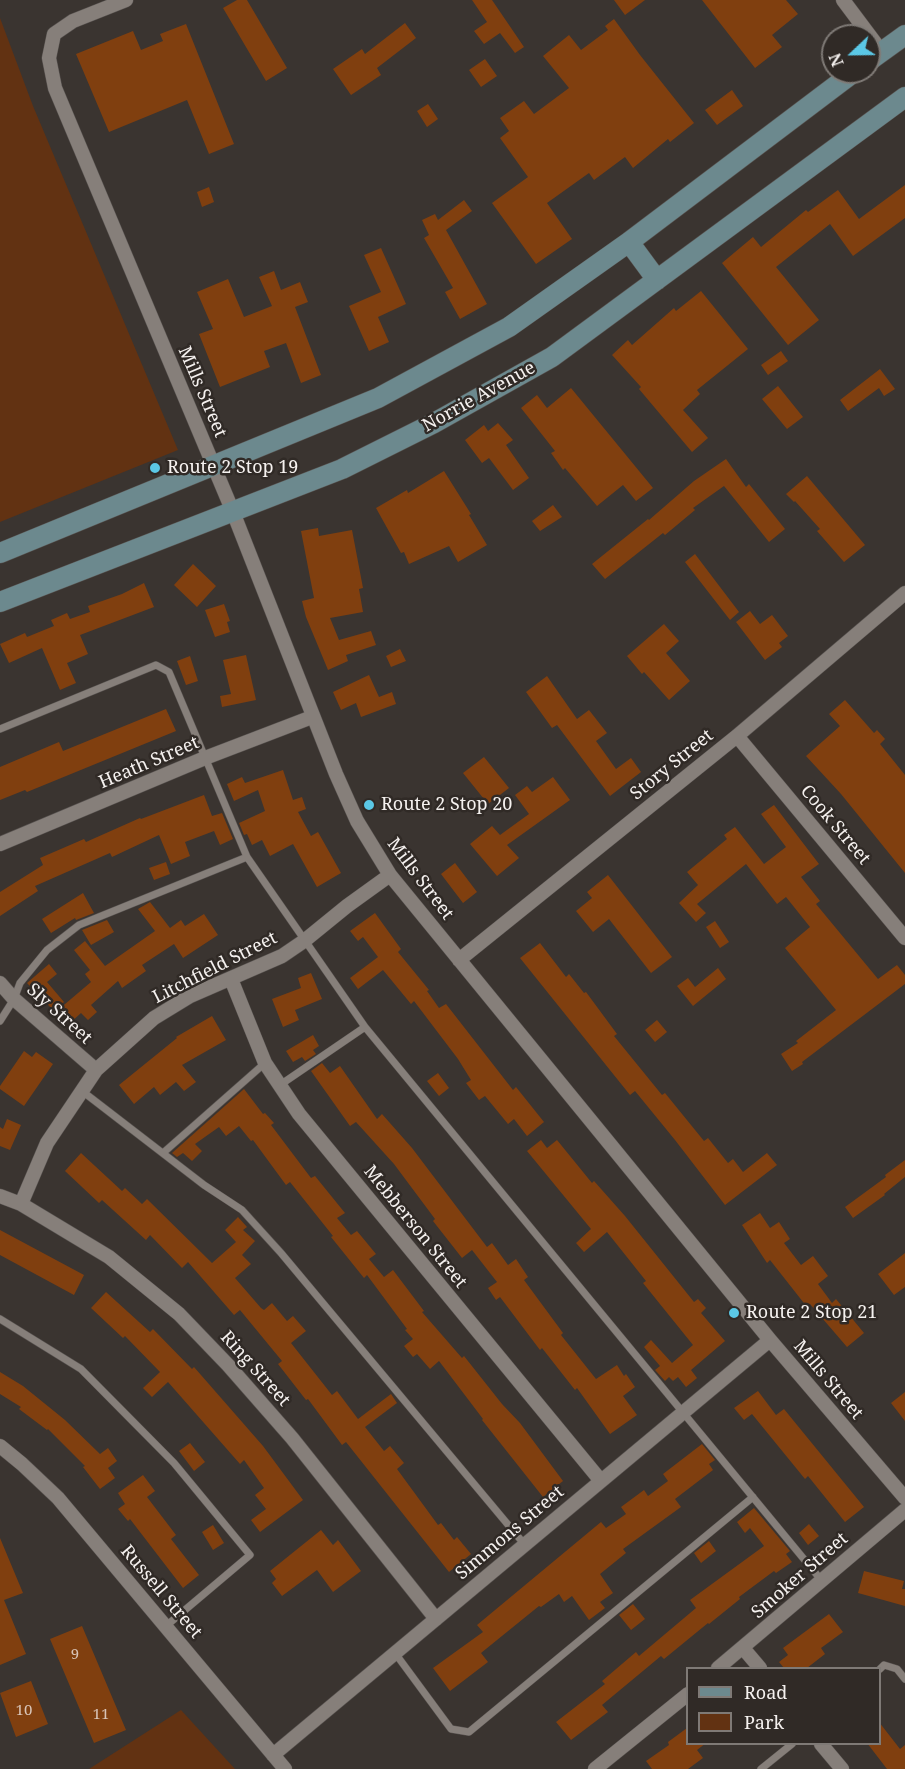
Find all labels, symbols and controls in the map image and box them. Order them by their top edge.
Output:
north arrow [821,24,881,84]
text: N [824,50,849,70]
street label: Mills Street [173,343,231,441]
street label: Norrie Avenue [419,357,539,437]
place label: Route 2 Stop 19 [167,457,298,479]
marker: Route 2 Stop 19 [148,461,162,475]
street label: Story Street [626,725,718,805]
street label: Heath Street [96,732,202,794]
street label: Cook Street [795,781,875,869]
place label: Route 2 Stop 20 [381,794,512,816]
marker: Route 2 Stop 20 [362,798,376,812]
street label: Mills Street [382,834,458,924]
street label: Litchfield Street [149,927,281,1009]
street label: Sly Street [22,979,96,1049]
street label: Mebberson Street [359,1161,471,1293]
place label: Route 2 Stop 21 [746,1302,877,1324]
marker: Route 2 Stop 21 [727,1306,741,1320]
street label: Ring Street [216,1327,294,1411]
street label: Mills Street [789,1336,867,1424]
street label: Simmons Street [452,1481,568,1585]
street label: Smoker Street [748,1528,852,1624]
street label: Russell Street [116,1541,206,1643]
house number: 9 [71,1646,79,1664]
legend [686,1667,881,1745]
text: Road [744,1680,787,1704]
house number: 10 [16,1702,32,1720]
house number: 11 [93,1706,109,1724]
text: Park [744,1710,784,1734]

